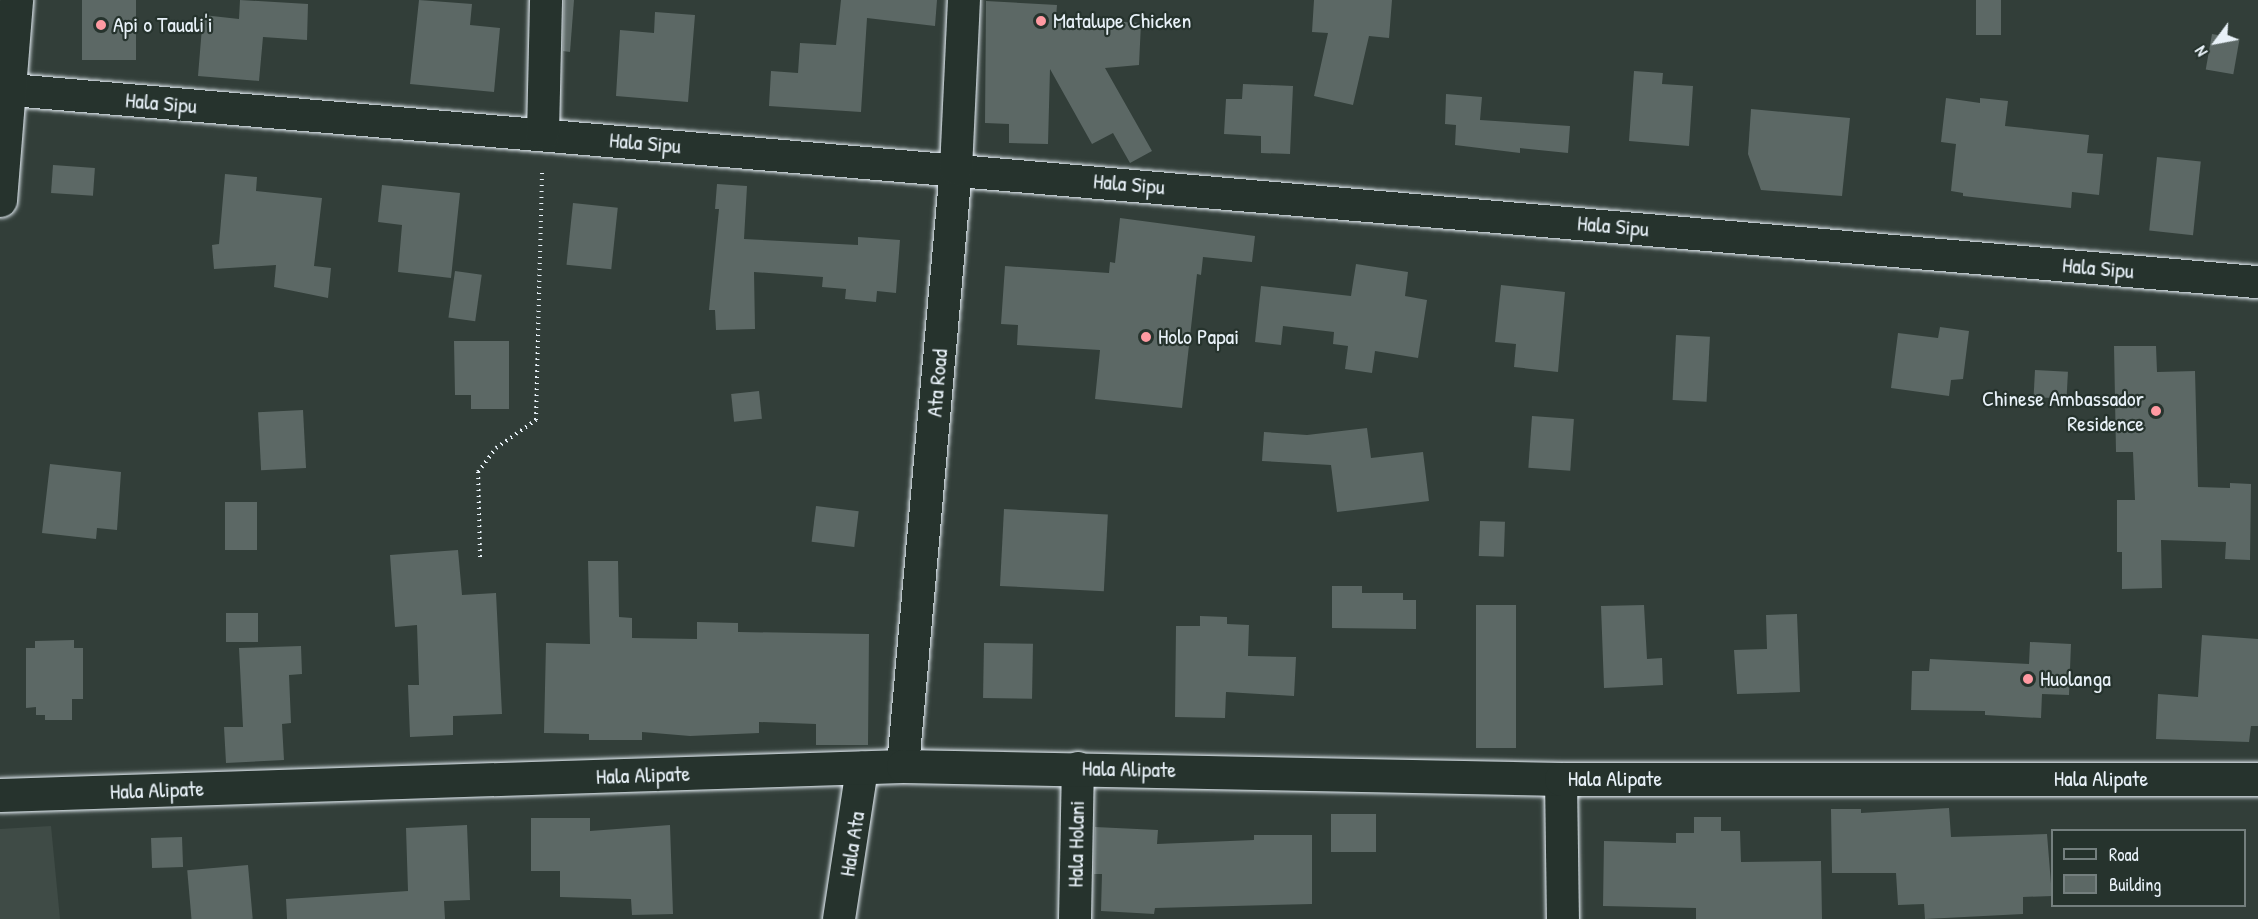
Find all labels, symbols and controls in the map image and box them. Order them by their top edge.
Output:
place label: Matalupe Chicken [1053,8,1191,34]
place label: Api o Tauali'i [113,12,213,38]
north arrow [2186,12,2246,72]
marker: Matalupe Chicken [1034,14,1048,28]
marker: Api o Tauali'i [94,18,108,32]
text: N [2189,42,2212,61]
street label: Hala Sipu [124,87,198,119]
street label: Hala Sipu [608,127,682,159]
street label: Hala Sipu [1092,168,1166,200]
street label: Hala Sipu [1576,210,1650,242]
street label: Hala Sipu [2061,252,2135,284]
place label: Holo Papai [1158,324,1239,350]
marker: Holo Papai [1139,330,1153,344]
street label: Ata Road [921,348,953,418]
place label: Chinese Ambassador Residence [1982,385,2144,436]
marker: Chinese Ambassador Residence [2149,404,2163,418]
place label: Huolanga [2040,666,2111,692]
marker: Huolanga [2021,672,2035,686]
street label: Hala Alipate [1082,755,1176,783]
street label: Hala Alipate [595,760,691,790]
street label: Hala Alipate [1568,766,1662,792]
street label: Hala Alipate [2054,766,2148,792]
street label: Hala Alipate [109,775,205,805]
street label: Hala Holani [1062,800,1090,888]
street label: Hala Ata [834,810,870,878]
legend [2051,829,2246,907]
text: Road [2109,842,2139,867]
text: Building [2109,872,2161,897]

